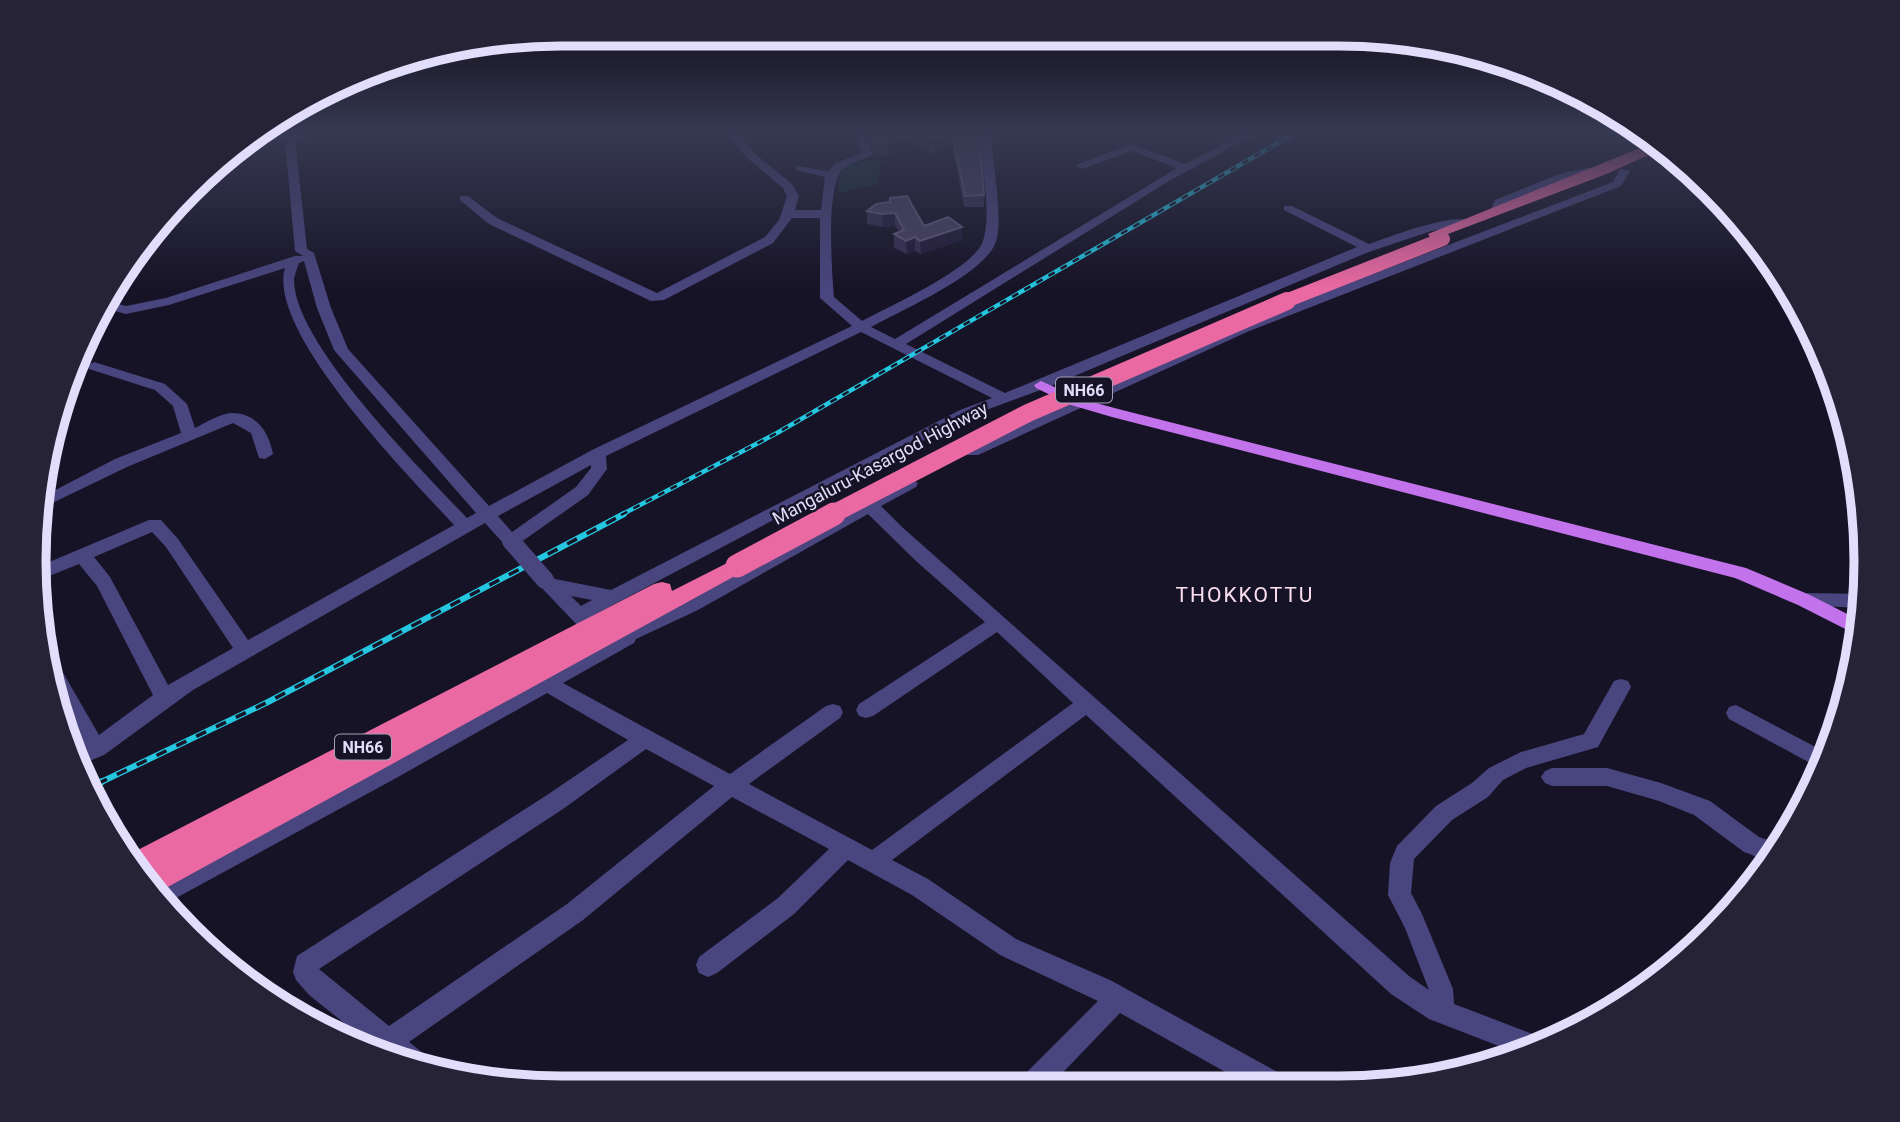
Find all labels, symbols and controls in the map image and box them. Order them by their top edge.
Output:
road number: NH66 [1056,378,1112,402]
street label: Mangaluru-Kasargod Highway [769,397,992,529]
district label: THOKKOTTU [1175,583,1315,607]
road number: NH66 [335,734,391,760]

